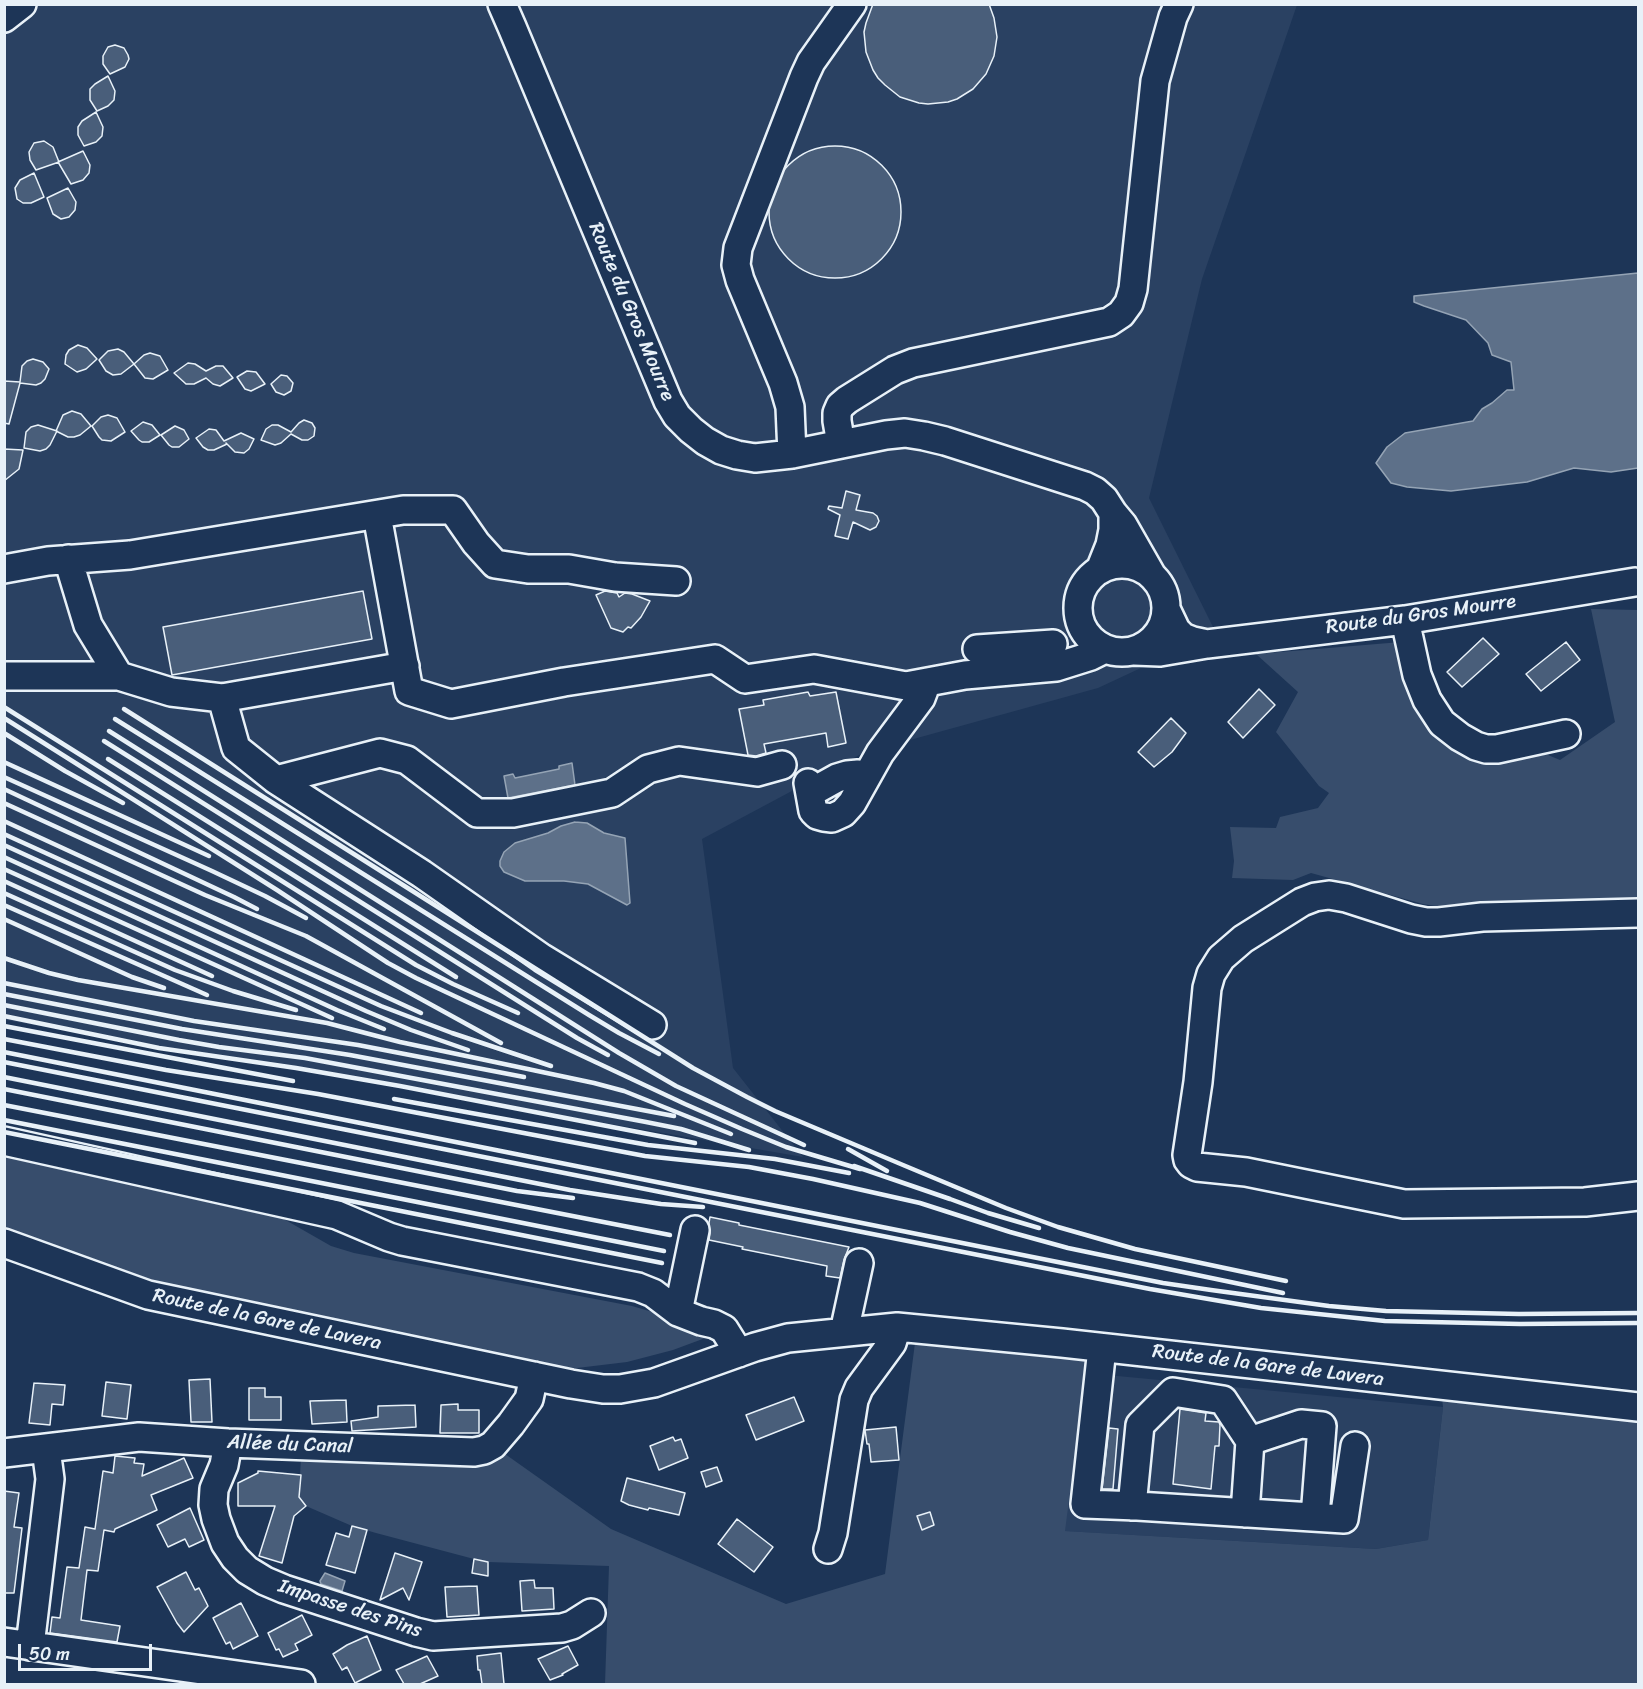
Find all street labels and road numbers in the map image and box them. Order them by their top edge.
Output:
street label: Route du Gros Mourre [583,219,679,405]
street label: Route du Gros Mourre [1325,590,1517,640]
street label: Route de la Gare de Lavera [151,1284,383,1356]
street label: Route de la Gare de Lavera [1151,1340,1385,1392]
street label: Allée du Canal [227,1431,353,1459]
street label: Impasse des Pins [275,1574,425,1644]

